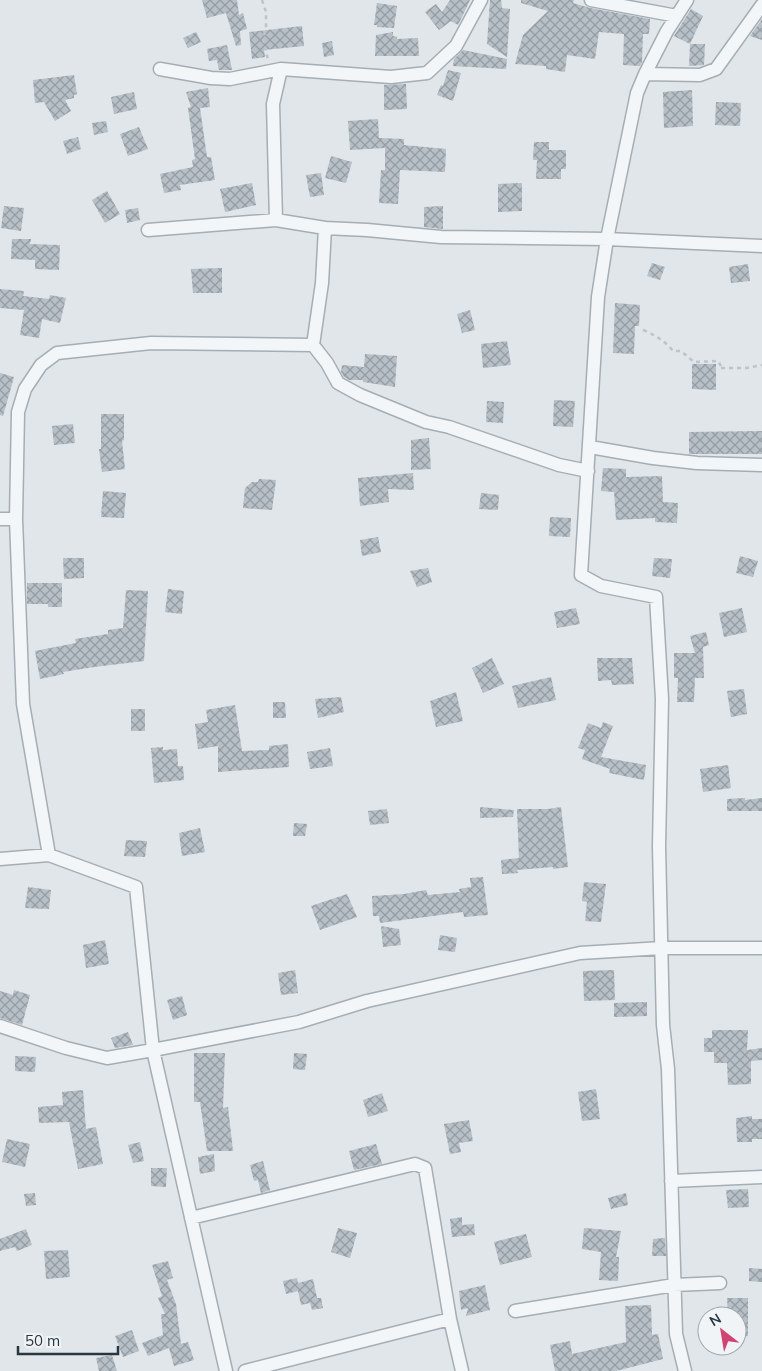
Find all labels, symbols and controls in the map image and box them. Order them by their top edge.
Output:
north arrow [697,1306,747,1356]
text: N [706,1309,724,1330]
scale bar [18,1324,118,1356]
text: 50 m [25,1331,60,1350]

